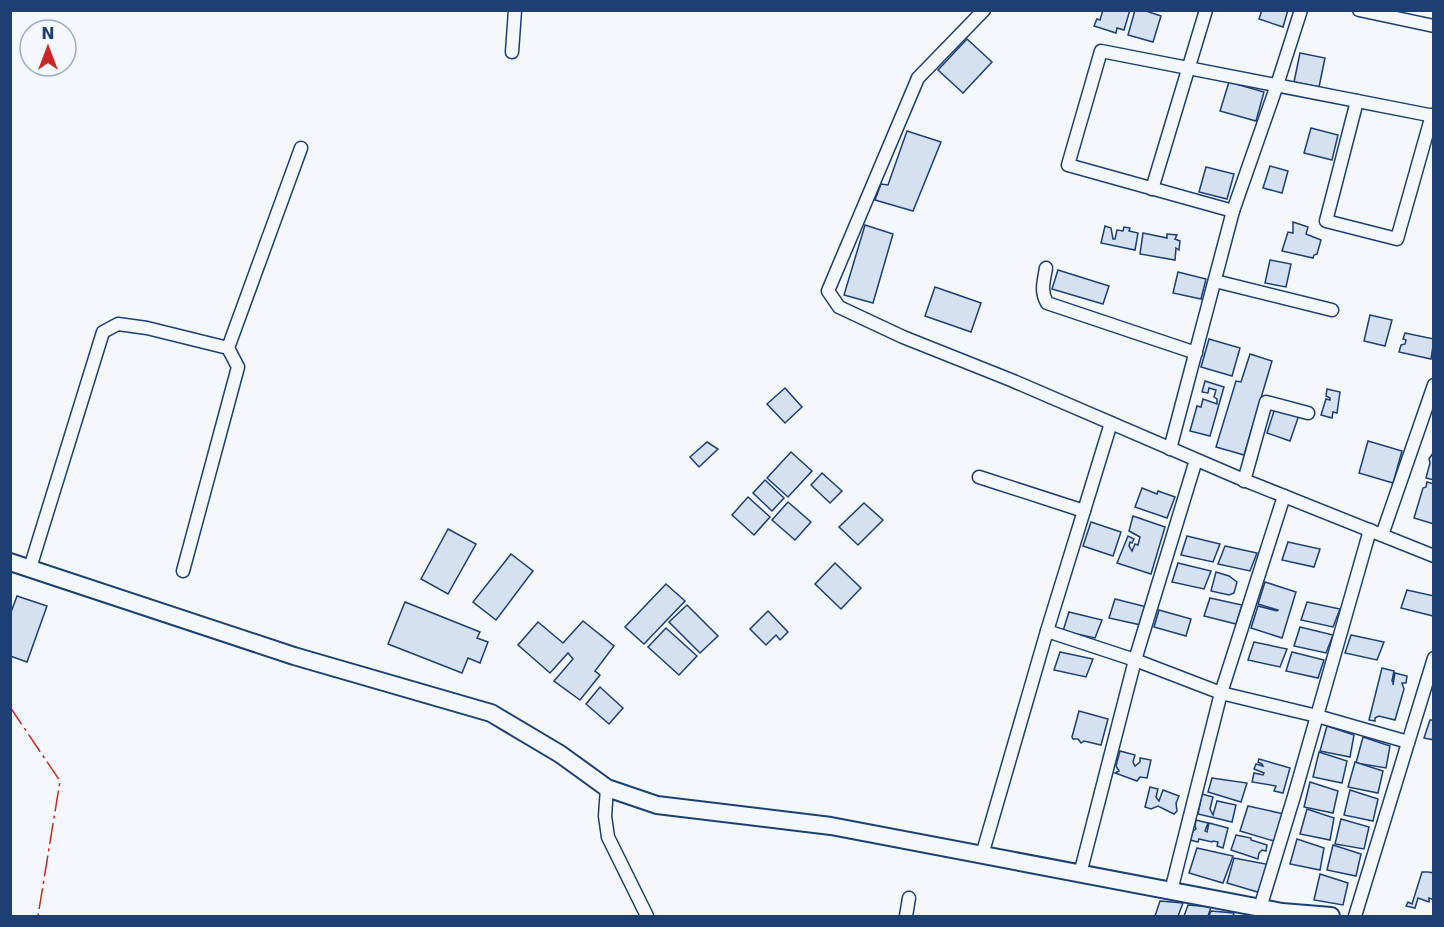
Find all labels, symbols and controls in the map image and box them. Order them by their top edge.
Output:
north arrow [18,18,78,78]
text: N [41,24,55,43]

